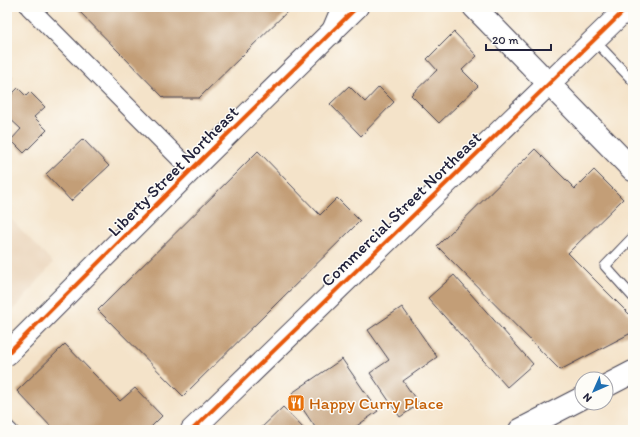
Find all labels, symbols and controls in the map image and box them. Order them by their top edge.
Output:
scale bar [486,26,551,52]
text: 20 m [492,33,519,47]
street label: Liberty Street Northeast [104,102,242,240]
street label: Commercial Street Northeast [317,127,485,291]
north arrow [574,371,614,411]
text: N [580,390,595,405]
restaurant icon: Happy Curry Place [286,393,306,413]
place label: Happy Curry Place [309,393,444,413]

